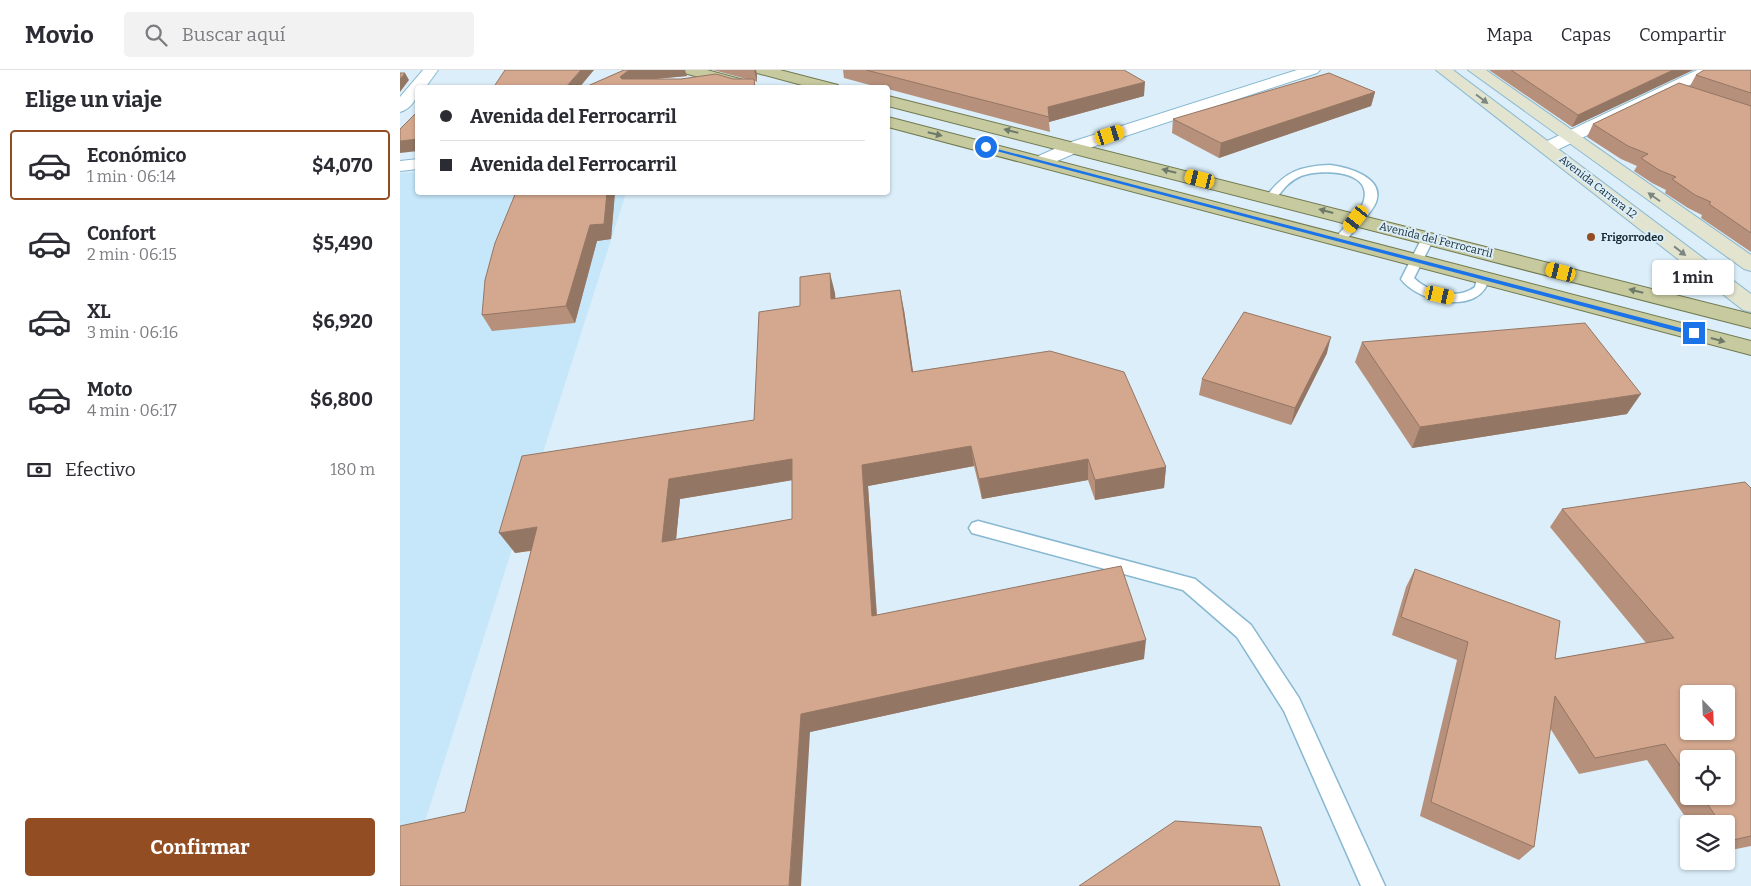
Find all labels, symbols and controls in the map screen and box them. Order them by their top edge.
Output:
search box [124,12,474,57]
text: Movio [25,21,94,49]
icon: search [142,21,170,49]
text: Buscar aquí [182,23,285,46]
text: Mapa [1487,24,1533,46]
text: Capas [1561,24,1611,46]
text: Compartir [1639,24,1726,46]
text: Elige un viaje [25,86,162,113]
one-way arrow [1475,94,1489,104]
text: Avenida del Ferrocarril [470,105,677,128]
car [1093,123,1126,147]
one-way arrow [1004,127,1019,135]
one-way arrow [927,130,942,138]
route start [975,136,997,158]
icon: car [27,143,72,188]
text: Económico [87,144,187,167]
text: Avenida del Ferrocarril [470,153,677,176]
street label: Avenida Carrera 12 [1557,153,1639,221]
text: $4,070 [312,154,373,177]
text: 1 min · 06:14 [87,167,176,186]
one-way arrow [1161,167,1176,175]
car [1183,168,1216,190]
one-way arrow [1647,192,1661,202]
car [1340,203,1371,235]
one-way arrow [1319,207,1334,215]
street label: Avenida del Ferrocarril [1378,220,1494,260]
icon: car [27,221,72,266]
text: Confort [87,222,156,245]
marker: Frigorrodeo [1585,231,1597,243]
place label: Frigorrodeo [1601,231,1664,244]
text: $5,490 [312,232,373,255]
text: 2 min · 06:15 [87,245,177,264]
one-way arrow [1673,245,1686,256]
callout: 1 min [1653,260,1735,296]
car [1544,261,1577,283]
text: 1 min [1673,268,1713,287]
car [1423,284,1456,306]
one-way arrow [1628,287,1644,295]
icon: car [27,299,72,344]
text: XL [87,300,111,323]
text: $6,920 [312,310,373,333]
route end [1683,322,1705,344]
text: 3 min · 06:16 [87,323,178,342]
one-way arrow [1711,336,1726,344]
icon: car [27,377,72,422]
text: Moto [87,378,133,401]
text: $6,800 [310,388,373,411]
text: 4 min · 06:17 [87,401,177,420]
icon: cash [25,456,53,484]
text: Efectivo [65,458,136,481]
text: 180 m [330,460,375,479]
north arrow [1680,685,1735,740]
map controls [1680,685,1735,870]
button: locate [1680,750,1735,805]
button: layers [1680,815,1735,870]
button: Confirmar [25,818,375,876]

